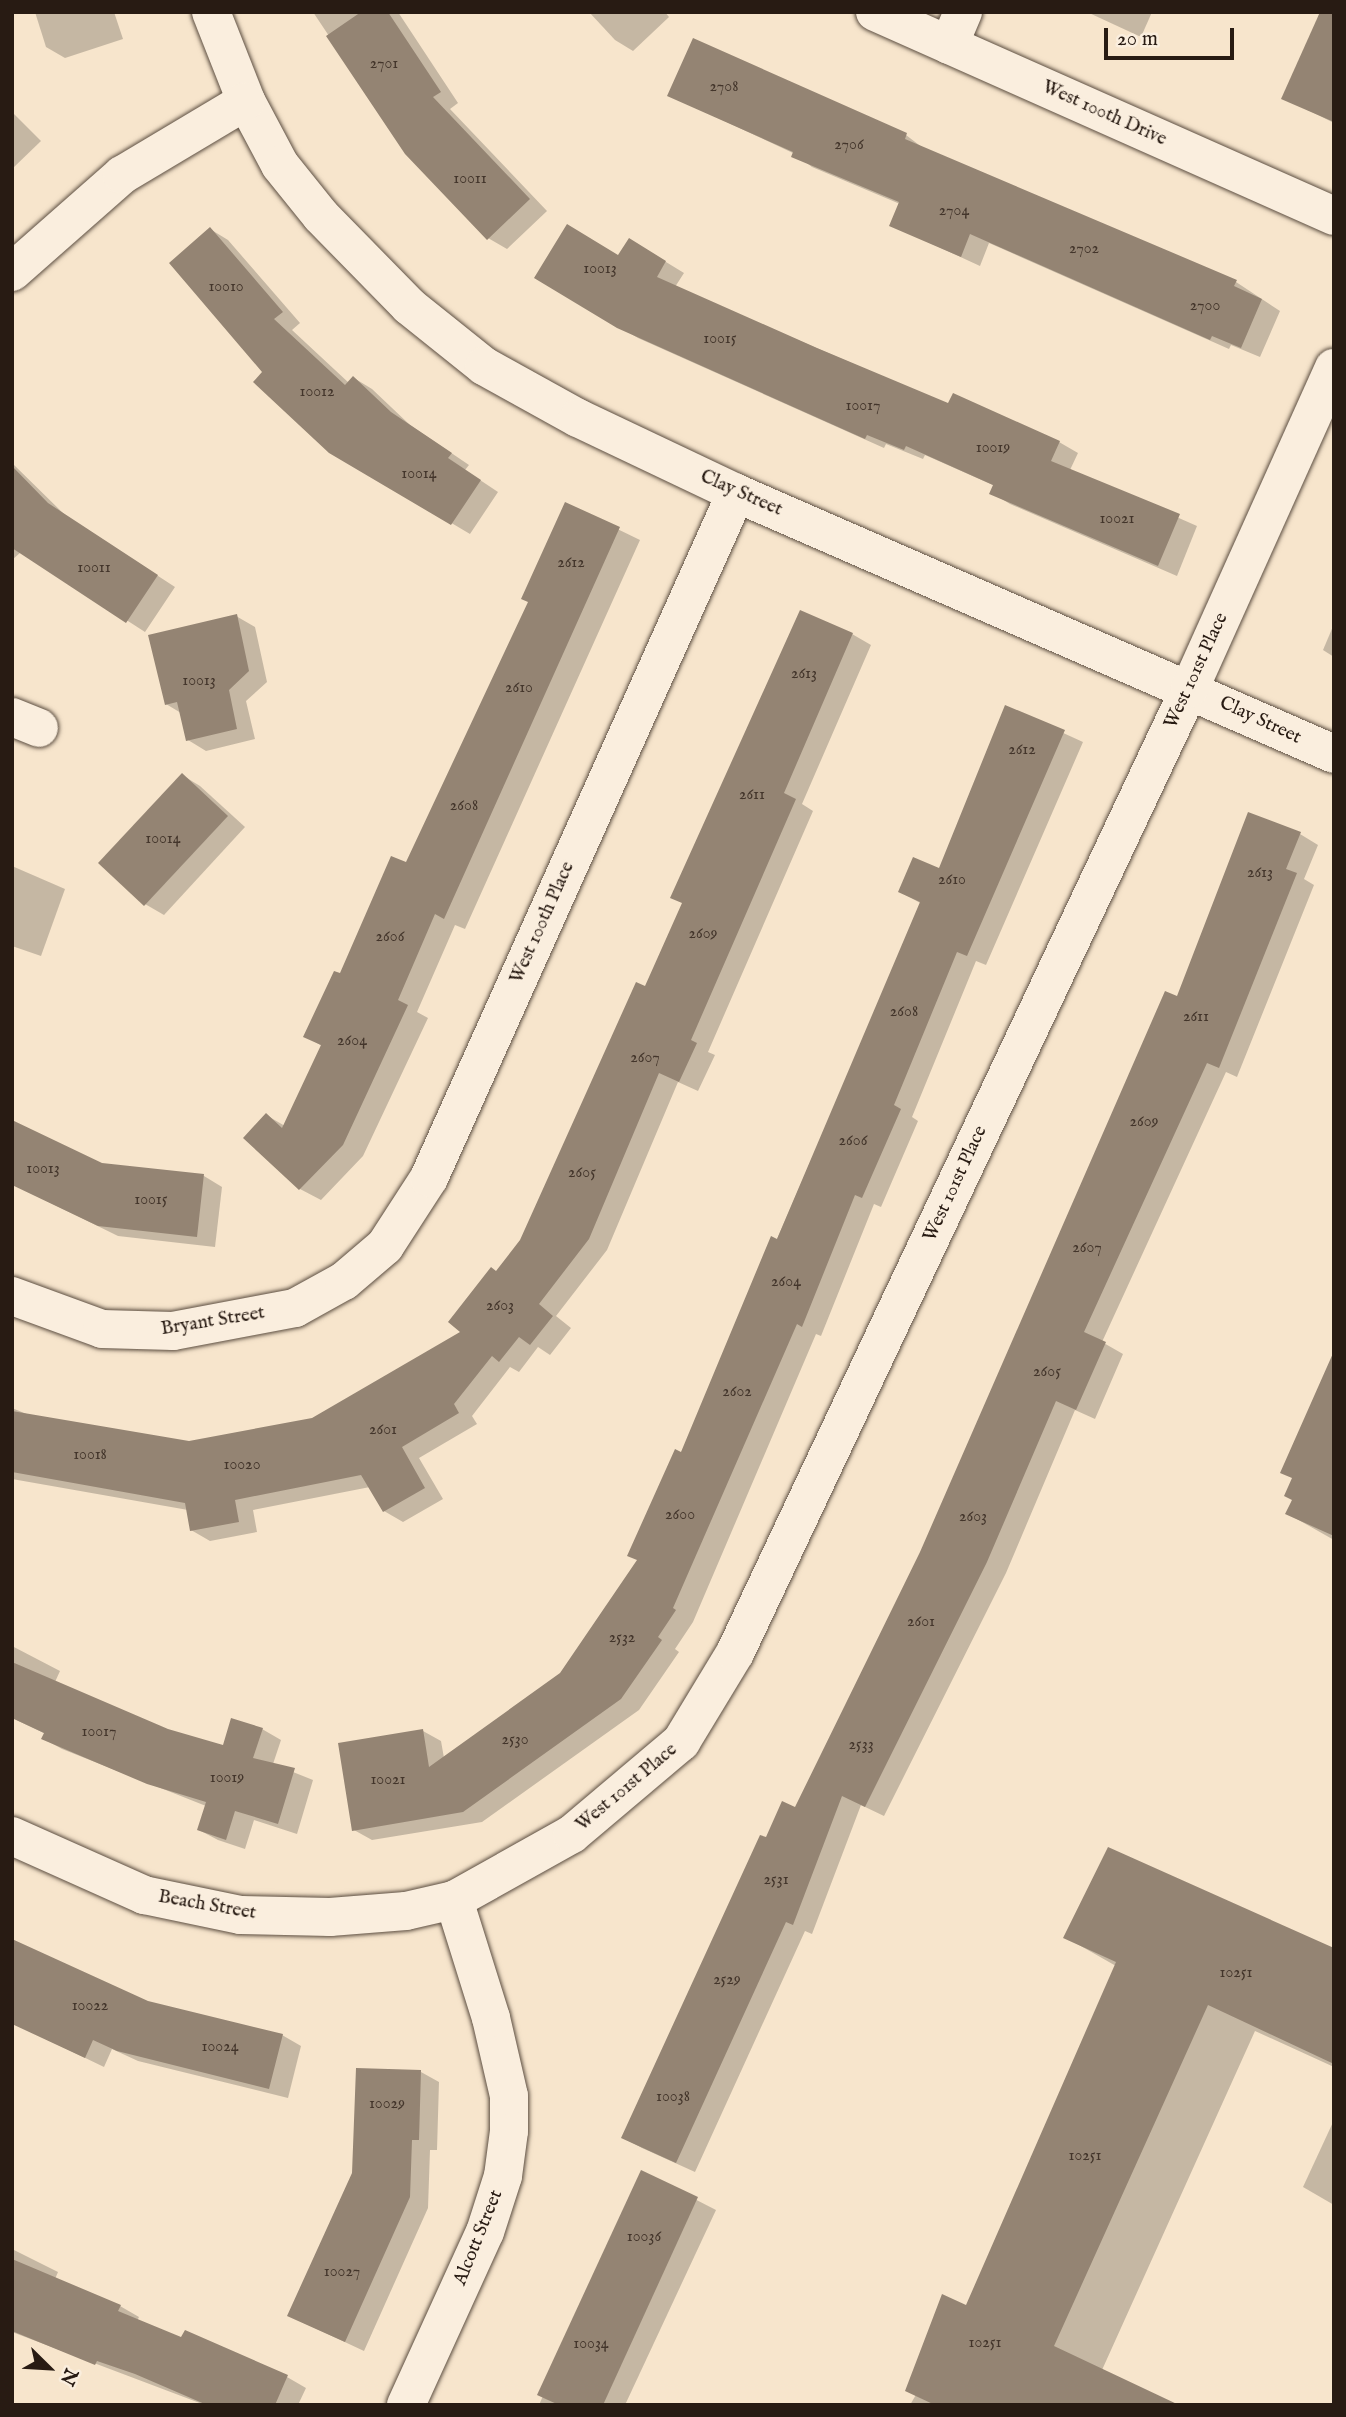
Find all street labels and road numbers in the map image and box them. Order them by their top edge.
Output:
street label: West 100th Drive [1038,76,1170,152]
street label: Clay Street [696,466,786,522]
street label: West 101st Place [1160,609,1234,733]
street label: Clay Street [1216,692,1304,750]
street label: West 100th Place [506,859,580,987]
street label: West 101st Place [919,1122,993,1246]
street label: Bryant Street [159,1303,267,1341]
street label: West 101st Place [572,1739,682,1837]
street label: Beach Street [156,1886,258,1926]
street label: Alcott Street [450,2187,508,2289]

